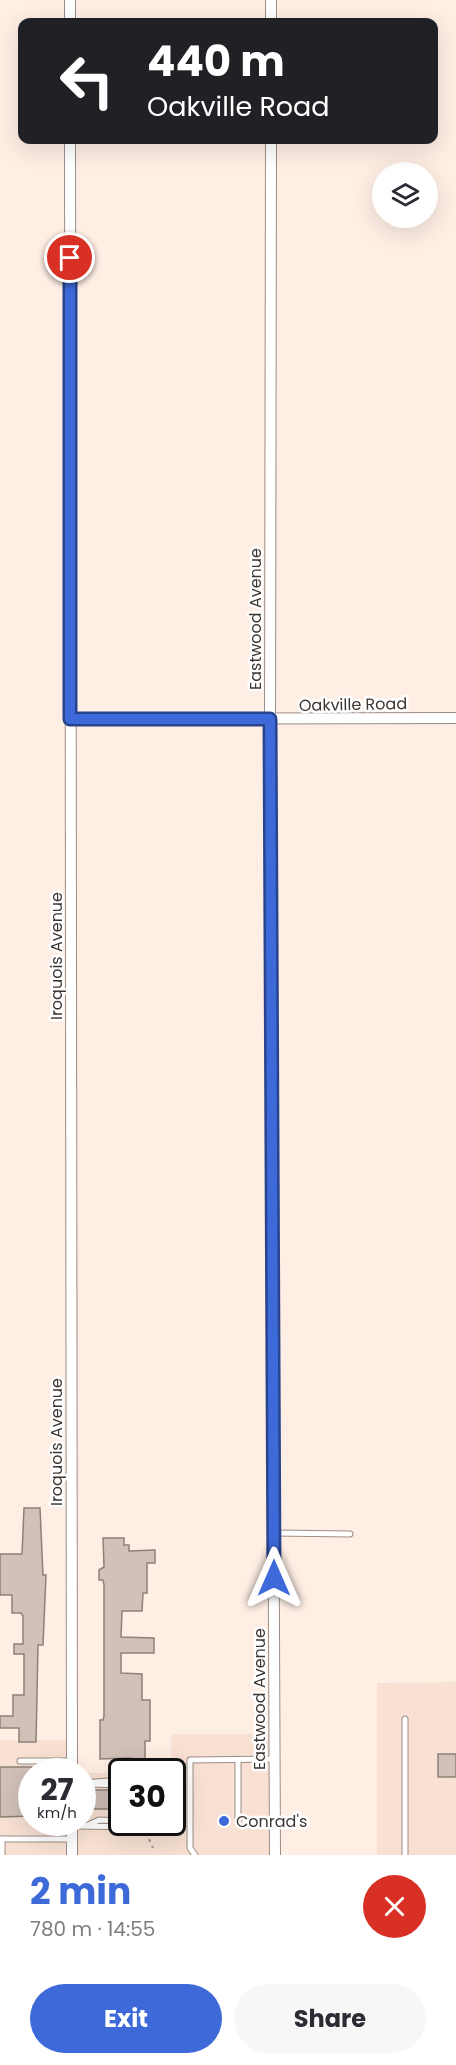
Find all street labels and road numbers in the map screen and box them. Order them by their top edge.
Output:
street label: Eastwood Avenue [244,548,267,690]
street label: Oakville Road [299,692,407,717]
street label: Iroquois Avenue [45,892,68,1020]
street label: Iroquois Avenue [45,1378,68,1506]
street label: Eastwood Avenue [248,1628,271,1770]

